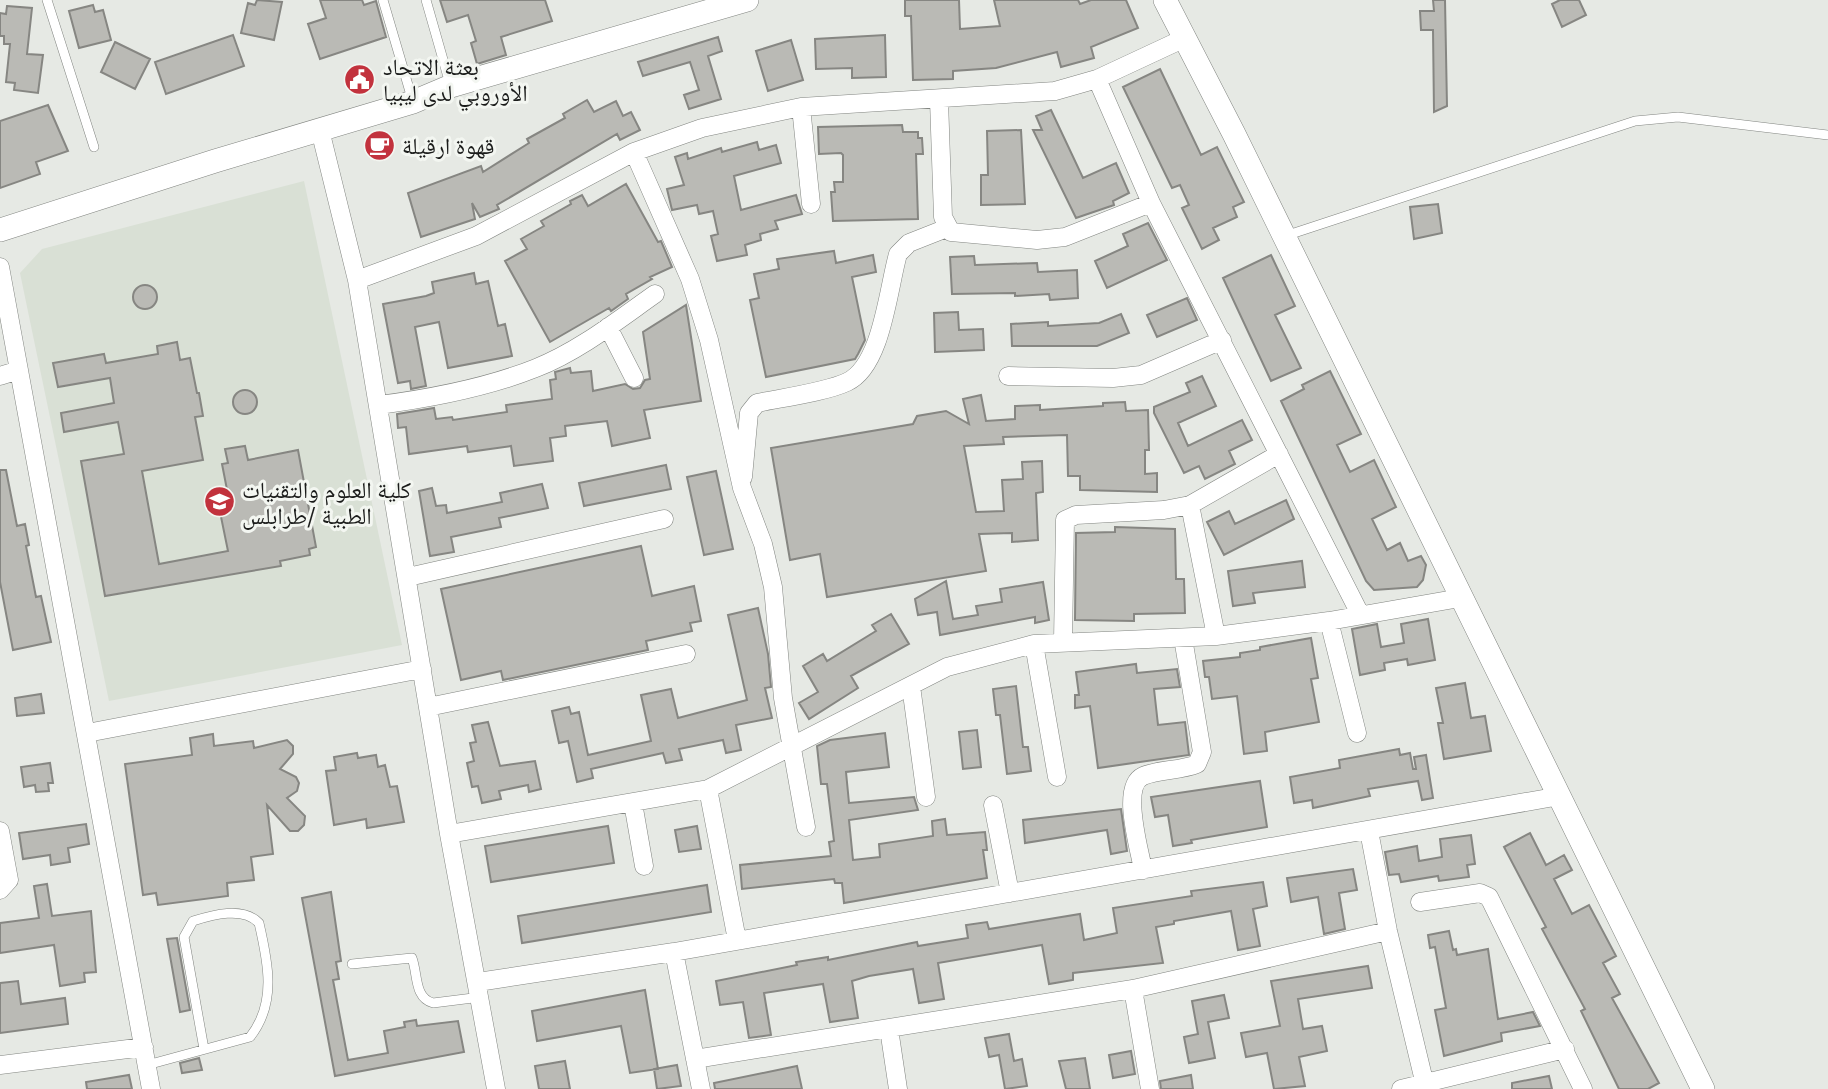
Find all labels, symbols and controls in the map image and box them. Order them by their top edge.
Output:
place label: بعثة الاتحاد الأوروبي لدى ليبيا [383,51,528,112]
public building icon: بعثة الاتحاد الأوروبي لدى ليبيا [343,62,377,96]
cafe icon: قهوة ارقيلة [362,128,396,162]
place label: قهوة ارقيلة [402,130,494,160]
place label: كلية العلوم والتقنيات الطبية /طرابلس [242,474,412,530]
school or university icon: كلية العلوم والتقنيات الطبية /طرابلس [202,485,236,519]

